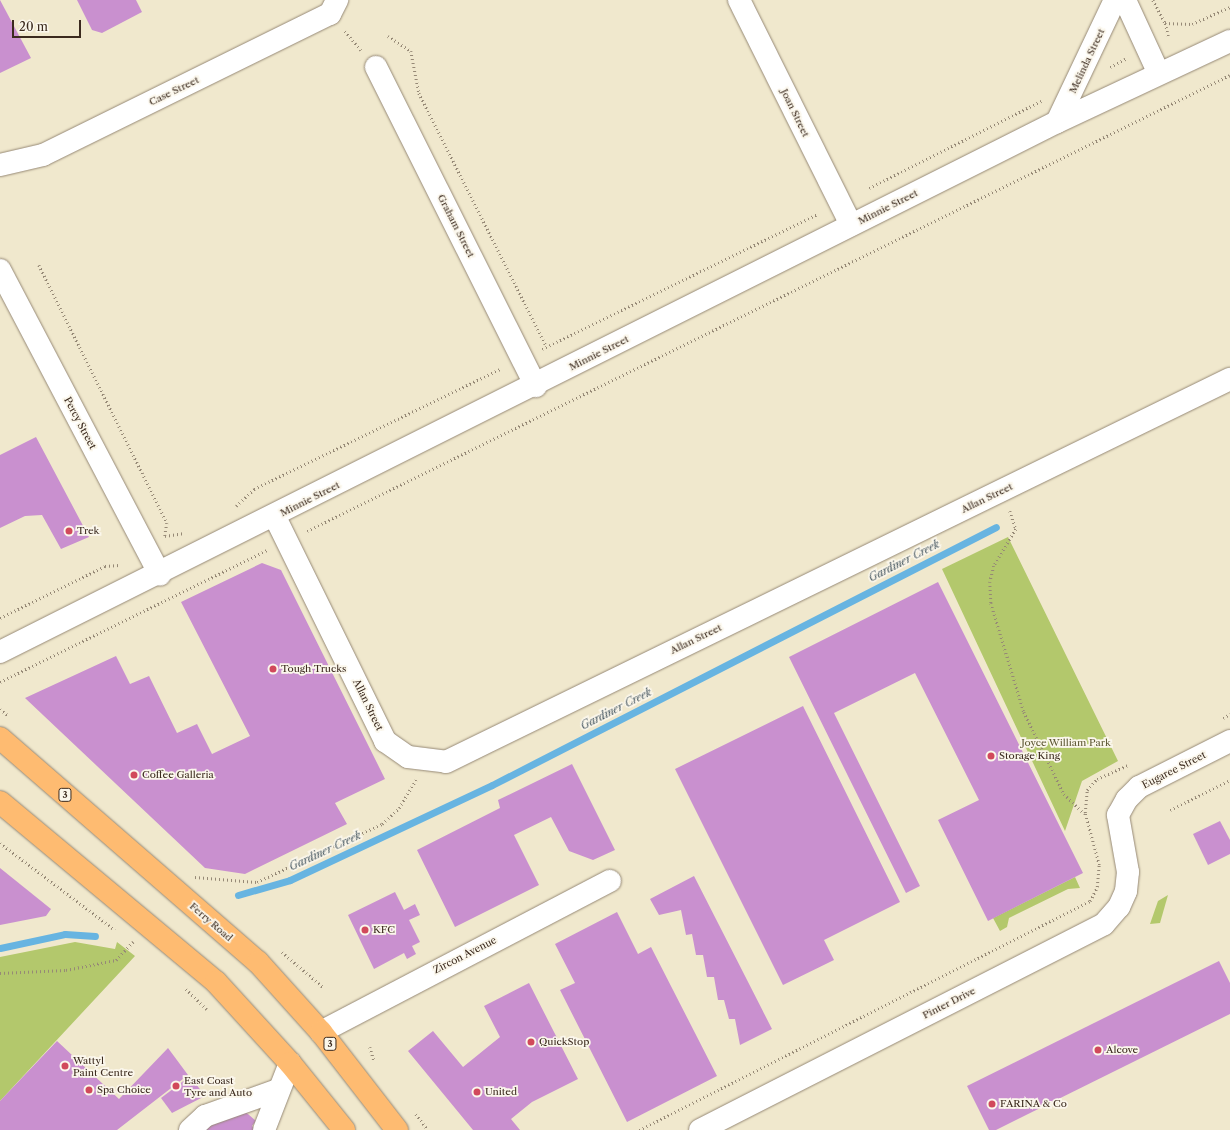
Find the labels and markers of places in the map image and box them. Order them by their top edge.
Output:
place label: Trek [77,525,99,537]
marker: Trek [64,526,74,536]
place label: Tough Trucks [281,663,347,675]
marker: Tough Trucks [268,664,278,674]
place label: Storage King [999,750,1060,762]
marker: Storage King [986,751,996,761]
place label: Coffee Galleria [142,769,214,781]
marker: Coffee Galleria [129,770,139,780]
place label: KFC [373,924,395,936]
marker: KFC [360,925,370,935]
place label: QuickStop [539,1036,589,1048]
marker: QuickStop [526,1037,536,1047]
place label: Alcove [1106,1044,1138,1056]
marker: Alcove [1093,1045,1103,1055]
place label: Wattyl Paint Centre [73,1054,133,1078]
marker: Wattyl Paint Centre [60,1061,70,1071]
place label: East Coast Tyre and Auto [184,1074,252,1098]
marker: East Coast Tyre and Auto [171,1081,181,1091]
place label: Spa Choice [97,1084,151,1096]
marker: Spa Choice [84,1085,94,1095]
place label: United [485,1086,517,1098]
marker: United [472,1087,482,1097]
place label: FARINA & Co [1000,1098,1067,1110]
marker: FARINA & Co [987,1099,997,1109]

